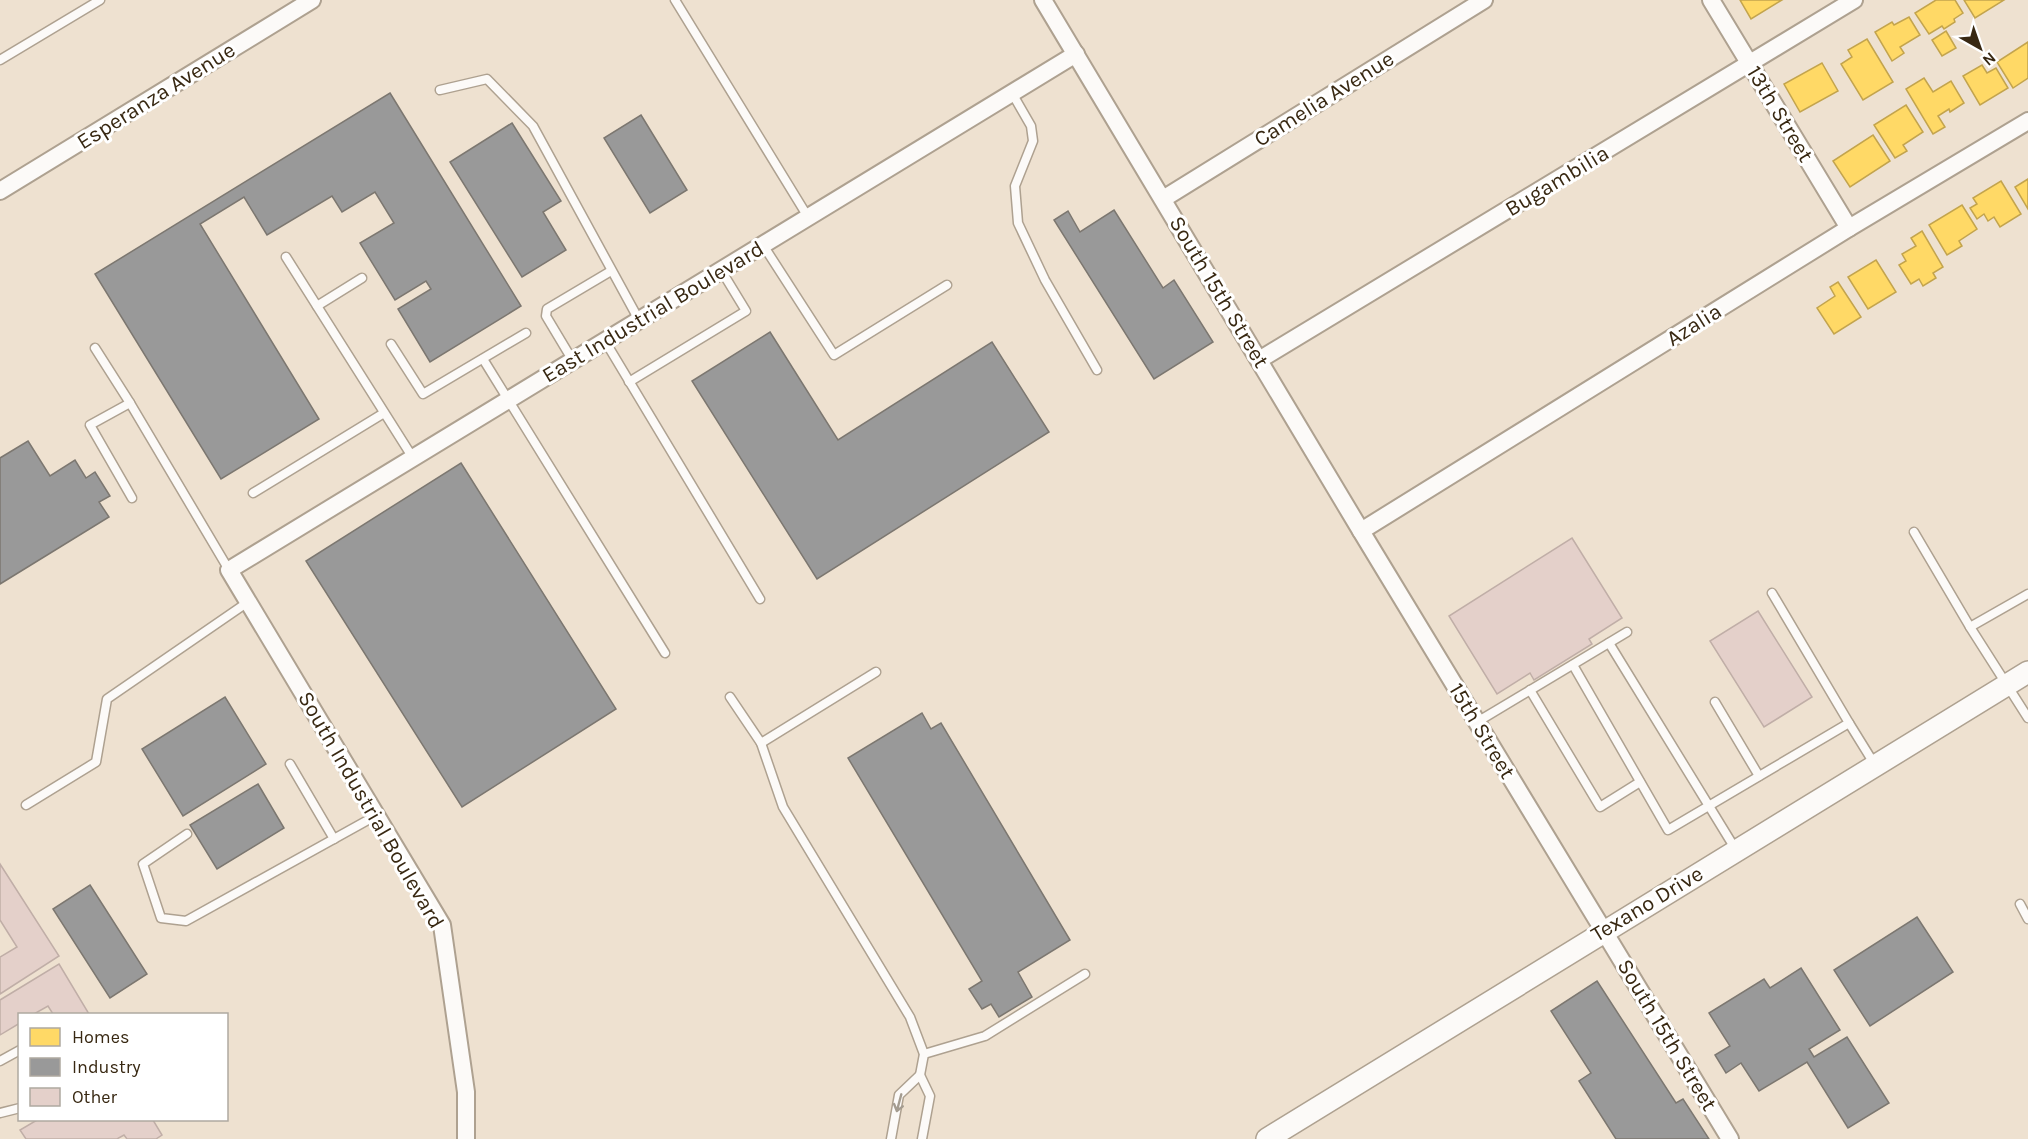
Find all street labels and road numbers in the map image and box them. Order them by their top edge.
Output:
street label: Esperanza Avenue [72,37,240,155]
street label: Camelia Avenue [1249,46,1399,152]
street label: 13th Street [1741,61,1819,167]
street label: Bugambilia [1500,140,1614,222]
street label: South 15th Street [1163,211,1275,373]
street label: East Industrial Boulevard [538,235,768,389]
street label: Azalia [1662,298,1726,352]
street label: 15th Street [1443,679,1521,783]
street label: South Industrial Boulevard [292,687,450,933]
street label: Texano Drive [1586,860,1708,948]
street label: South 15th Street [1611,954,1723,1116]

